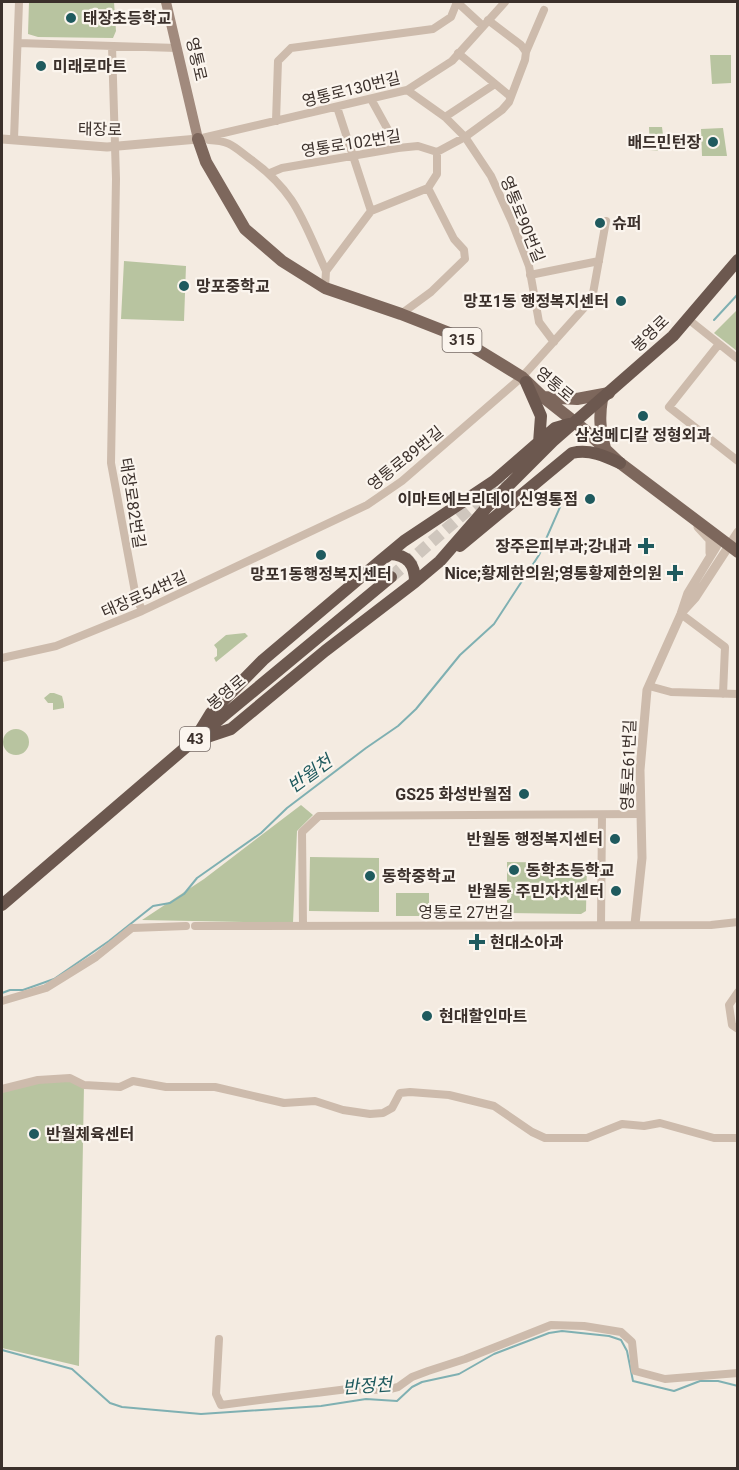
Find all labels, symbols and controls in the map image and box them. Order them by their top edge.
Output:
place label: 태장초등학교 [83,9,172,28]
marker: 태장초등학교 [64,11,78,25]
street label: 영통로 [182,35,211,83]
place label: 미래로마트 [53,57,127,76]
marker: 미래로마트 [34,59,48,73]
street label: 영통로130번길 [300,68,402,111]
street label: 태장로 [78,120,123,139]
street label: 영통로102번길 [300,126,402,161]
place label: 배드민턴장 [627,133,701,152]
marker: 배드민턴장 [706,135,720,149]
street label: 영통로90번길 [497,173,549,265]
place label: 슈퍼 [612,214,641,233]
marker: 슈퍼 [593,216,607,230]
place label: 망포중학교 [196,277,270,296]
marker: 망포중학교 [177,279,191,293]
place label: 망포1동 행정복지센터 [463,292,609,311]
marker: 망포1동 행정복지센터 [614,294,628,308]
street label: 봉영로 [628,311,673,356]
road number: 315 [442,328,482,352]
street label: 영통로 [532,363,578,406]
marker: 삼성메디칼 정형외과 [636,409,650,423]
street label: 영통로89번길 [364,422,447,495]
place label: 삼성메디칼 정형외과 [575,426,711,445]
street label: 태장로82번길 [116,456,149,550]
place label: 이마트에브리데이 신영통점 [397,490,578,509]
marker: 이마트에브리데이 신영통점 [583,492,597,506]
place label: 장주은피부과;강내과 [495,537,632,556]
marker: 장주은피부과;강내과 [637,537,655,555]
marker: 망포1동행정복지센터 [314,548,328,562]
place label: Nice;황제한의원;영통황제한의원 [444,564,662,583]
marker: Nice;황제한의원;영통황제한의원 [666,564,684,582]
place label: 망포1동행정복지센터 [250,565,392,584]
street label: 태장로54번길 [99,567,190,622]
street label: 봉영로 [203,671,250,714]
street label: 영통로61번길 [617,719,640,811]
road number: 43 [180,727,210,751]
water label: 반월천 [283,749,338,797]
place label: GS25 화성반월점 [395,785,512,804]
marker: GS25 화성반월점 [517,787,531,801]
place label: 반월동 행정복지센터 [467,830,603,849]
marker: 반월동 행정복지센터 [608,832,622,846]
place label: 동학초등학교 [526,861,615,880]
marker: 동학초등학교 [507,863,521,877]
place label: 동학중학교 [382,867,456,886]
marker: 동학중학교 [363,869,377,883]
place label: 반월동 주민자치센터 [468,882,604,901]
marker: 반월동 주민자치센터 [609,884,623,898]
street label: 영통로 27번길 [418,903,514,922]
marker: 현대소아과 [468,933,486,951]
place label: 현대소아과 [490,933,564,952]
place label: 현대할인마트 [439,1007,528,1026]
marker: 현대할인마트 [420,1009,434,1023]
place label: 반월체육센터 [46,1125,134,1144]
marker: 반월체육센터 [27,1127,41,1141]
water label: 반정천 [341,1373,395,1398]

